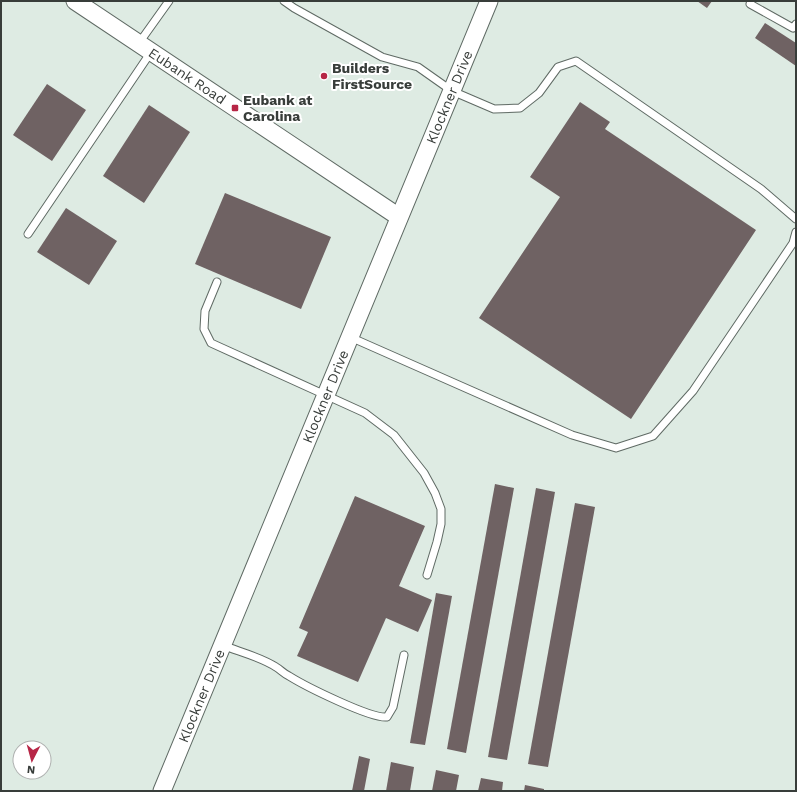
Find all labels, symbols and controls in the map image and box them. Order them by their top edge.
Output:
street label: Eubank Road [146,44,229,107]
street label: Klockner Drive [423,48,476,146]
place label: Builders FirstSource [332,60,412,92]
marker: Builders FirstSource [319,71,329,81]
place label: Eubank at Carolina [243,92,312,124]
marker: Eubank at Carolina [230,103,240,113]
street label: Klockner Drive [299,347,352,445]
street label: Klockner Drive [175,647,228,745]
north arrow [12,740,52,780]
text: N [26,763,36,776]

